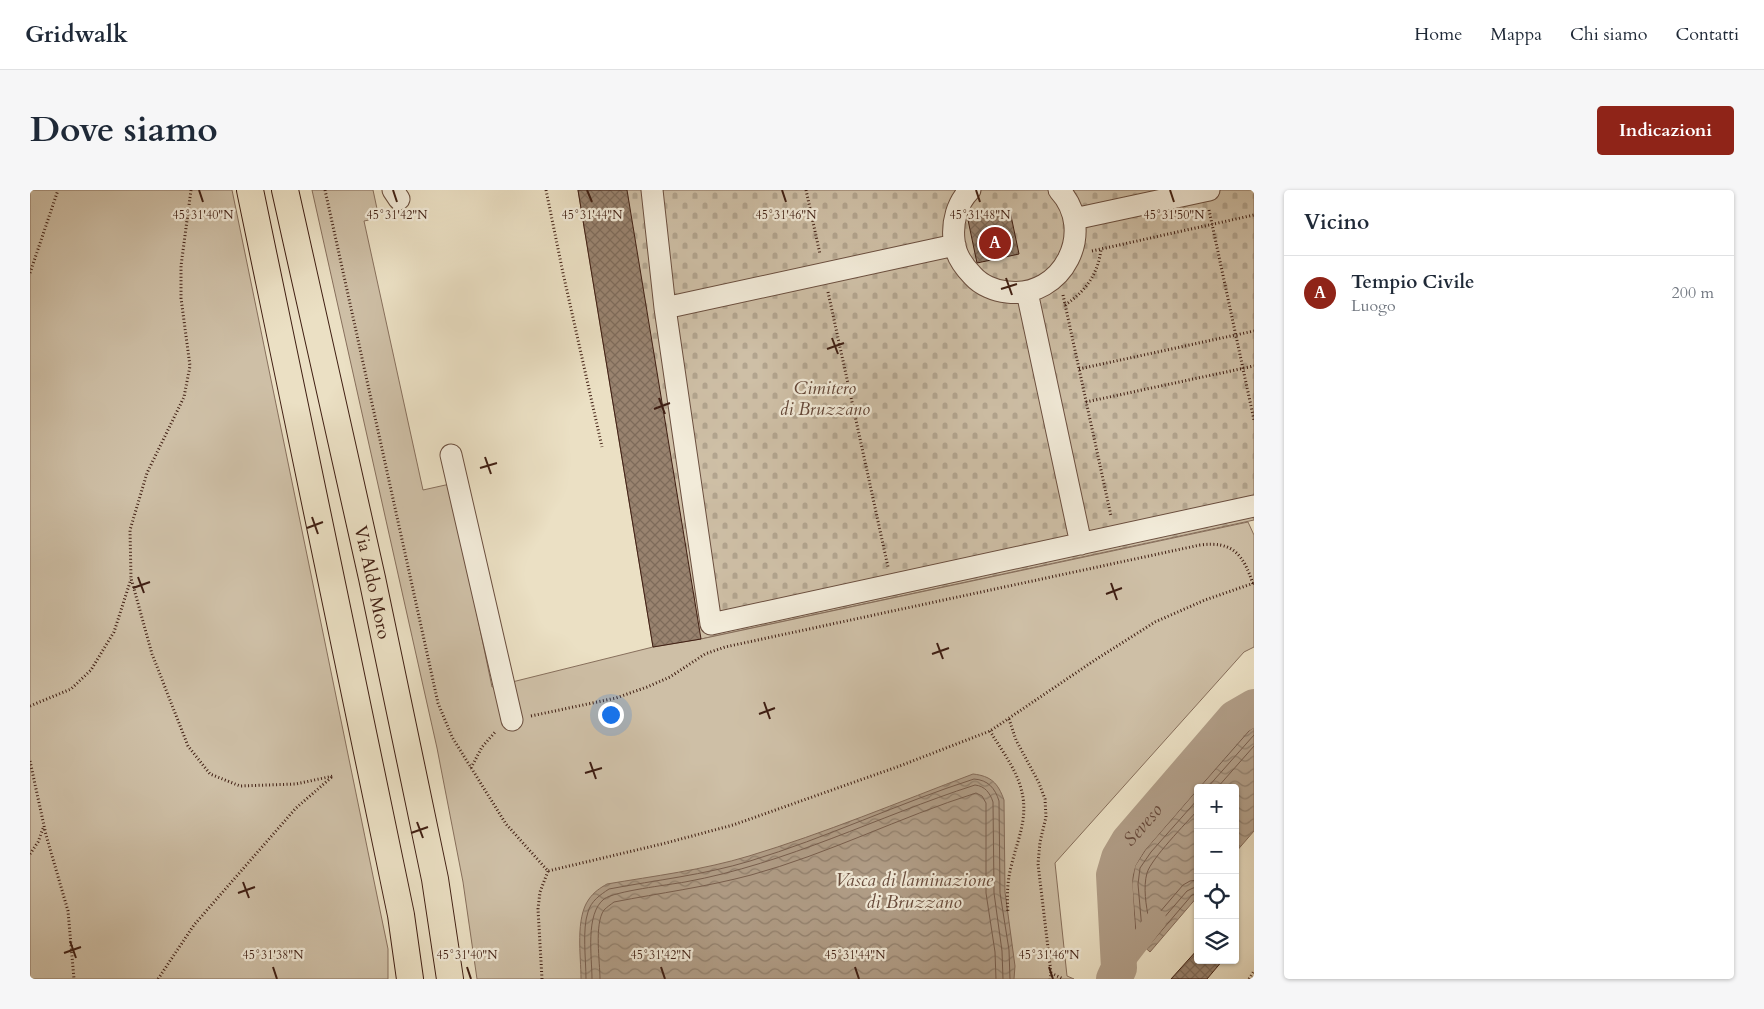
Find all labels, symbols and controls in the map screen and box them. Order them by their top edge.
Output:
text: Gridwalk [25,18,128,51]
text: Home [1414,22,1462,47]
text: Mappa [1490,22,1542,47]
text: Chi siamo [1570,22,1647,47]
text: Contatti [1675,22,1739,47]
text: Dove siamo [30,106,218,154]
button: Indicazioni [1597,106,1734,155]
text: 45°31'40"N [173,207,234,223]
text: 45°31'42"N [367,207,428,223]
text: 45°31'44"N [562,207,623,223]
text: 45°31'46"N [756,207,817,223]
text: 45°31'48"N [950,207,1011,223]
text: 45°31'50"N [1144,207,1205,223]
text: Vicino [1304,208,1369,237]
pin: A [979,224,1011,262]
text: Tempio Civile [1351,269,1475,295]
text: A [1314,282,1326,304]
text: 200 m [1672,282,1714,304]
text: Luogo [1351,295,1396,317]
park label: Cimitero di Bruzzano [780,376,870,422]
street label: Via Aldo Moro [348,523,397,642]
your location [598,702,624,728]
map controls [1194,784,1239,964]
button: + [1194,784,1239,829]
water label: Seveso [1117,798,1169,852]
button: − [1194,829,1239,874]
water label: Vasca di laminazione di Bruzzano [835,867,994,915]
button: locate [1194,874,1239,919]
button: layers [1194,919,1239,964]
text: 45°31'38"N [243,947,304,963]
text: 45°31'40"N [437,947,498,963]
text: 45°31'42"N [631,947,692,963]
text: 45°31'44"N [825,947,886,963]
text: 45°31'46"N [1019,947,1080,963]

